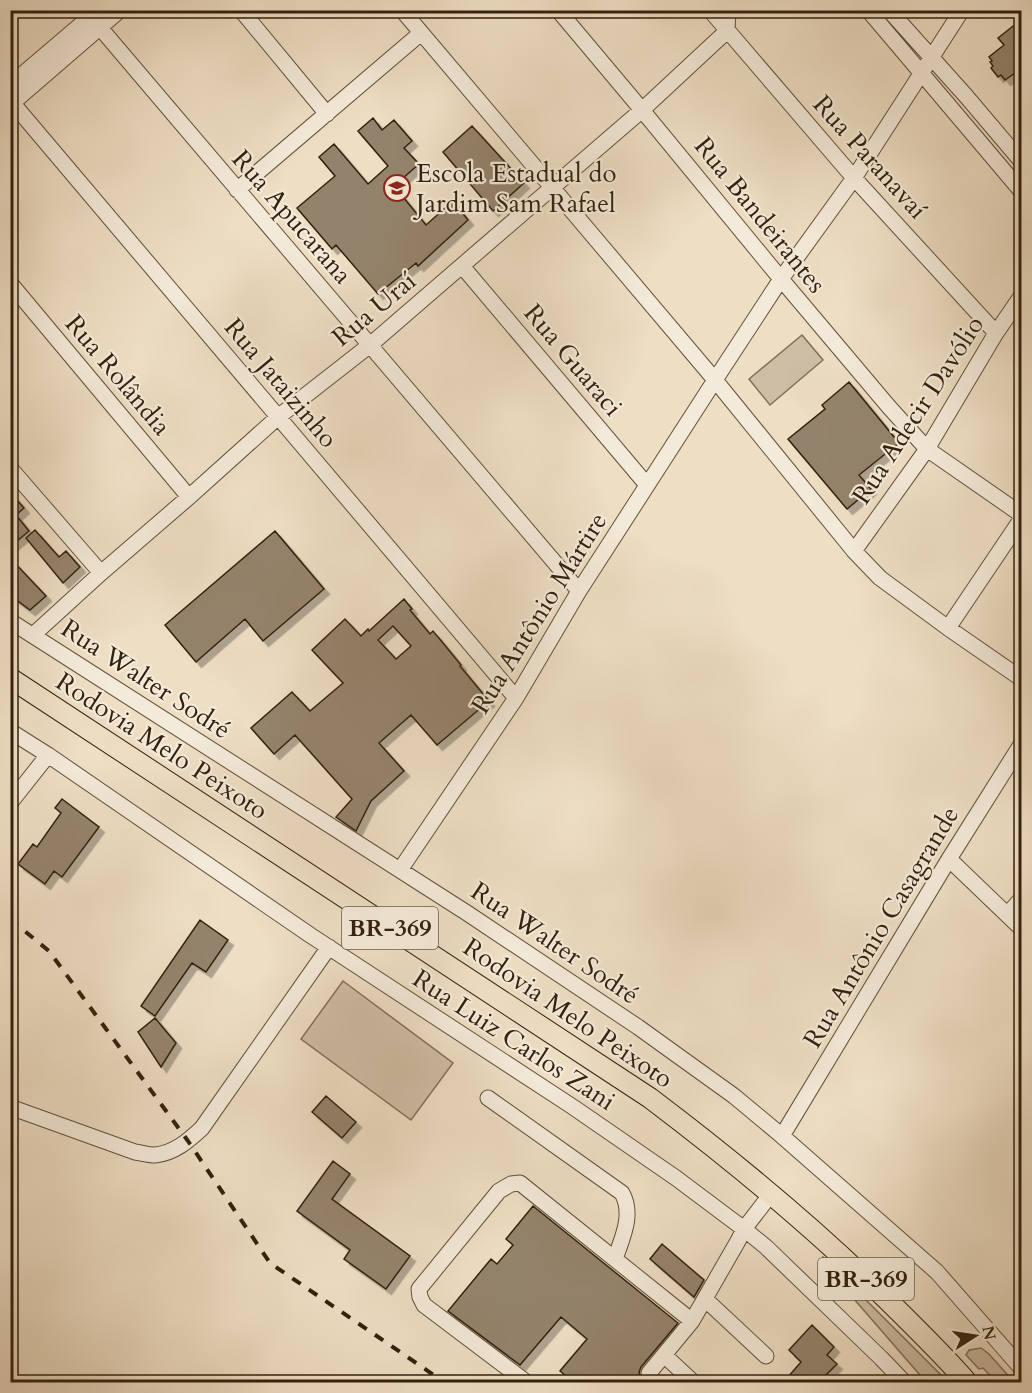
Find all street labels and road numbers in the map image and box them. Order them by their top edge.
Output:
street label: Rua Paranavaí [805,87,935,227]
street label: Rua Bandeirantes [686,130,834,300]
street label: Rua Apucarana [224,143,360,291]
street label: Rua Uraí [325,264,423,354]
street label: Rua Guaraci [516,296,630,424]
street label: Rua Rolândia [57,307,179,443]
street label: Rua Adecir Davólio [844,309,992,511]
street label: Rua Jataizinho [216,311,346,455]
street label: Rua Antônio Mártire [463,506,615,720]
street label: Rua Walter Sodré [54,611,238,747]
street label: Rodovia Melo Peixoto [49,664,275,828]
street label: Rua Antônio Casagrande [795,800,967,1054]
street label: Rua Walter Sodré [464,874,646,1012]
road number: BR-369 [342,907,438,949]
street label: Rodovia Melo Peixoto [456,930,680,1096]
street label: Rua Luiz Carlos Zani [406,961,622,1119]
road number: BR-369 [818,1258,914,1300]

